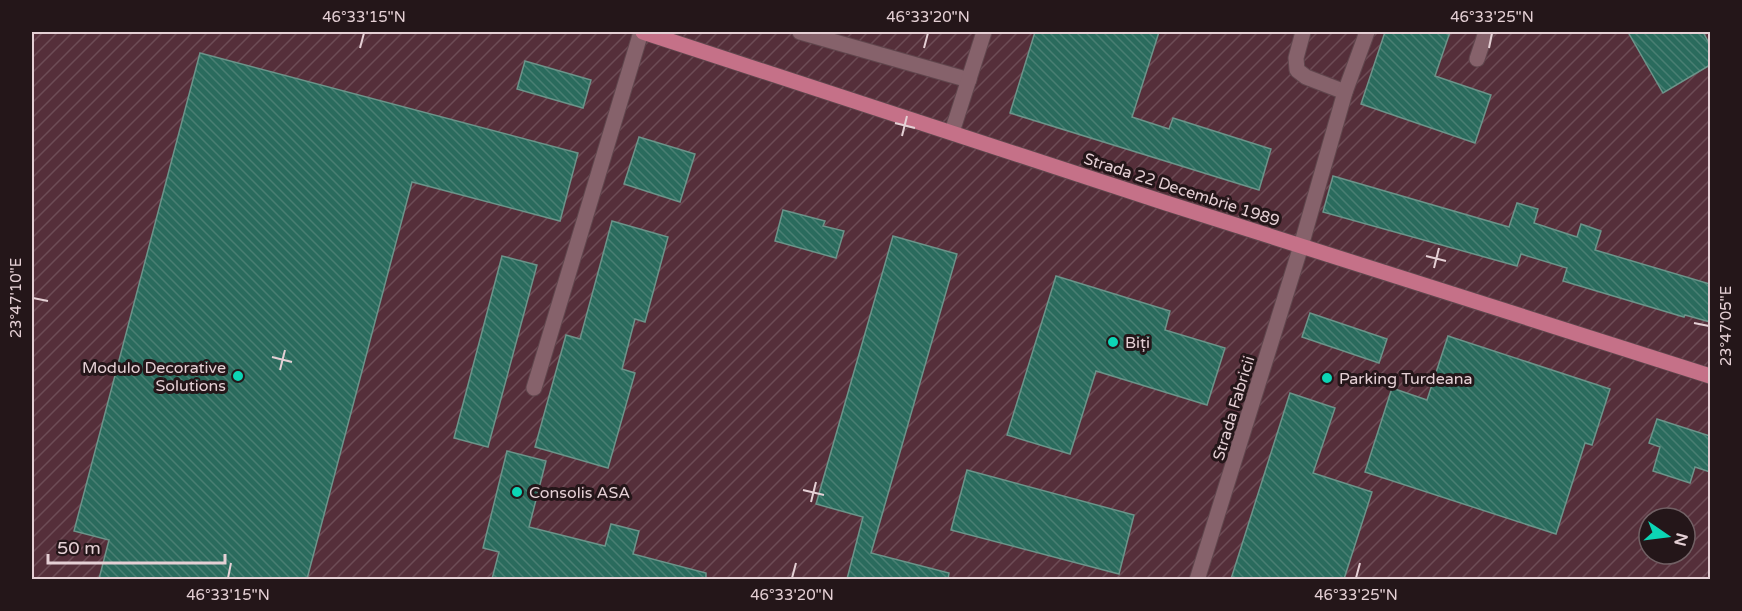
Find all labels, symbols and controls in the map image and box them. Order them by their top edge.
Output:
text: 46°33'15"N [322,8,406,26]
text: 46°33'20"N [886,8,970,26]
text: 46°33'25"N [1450,8,1534,26]
street label: Strada 22 Decembrie 1989 [1081,149,1282,231]
text: 23°47'10"E [7,258,25,338]
text: 23°47'05"E [1717,286,1735,366]
place label: Biți [1125,333,1150,353]
marker: Biți [1106,335,1120,349]
street label: Strada Fabricii [1209,354,1259,463]
place label: Modulo Decorative Solutions [82,358,226,396]
marker: Modulo Decorative Solutions [231,369,245,383]
place label: Parking Turdeana [1339,369,1472,389]
marker: Parking Turdeana [1320,371,1334,385]
place label: Consolis ASA [529,483,630,503]
marker: Consolis ASA [510,485,524,499]
north arrow [1637,506,1697,566]
scale bar [48,527,225,565]
text: N [1669,531,1692,548]
text: 50 m [57,537,101,559]
text: 46°33'15"N [186,586,270,604]
text: 46°33'20"N [750,586,834,604]
text: 46°33'25"N [1314,586,1398,604]

